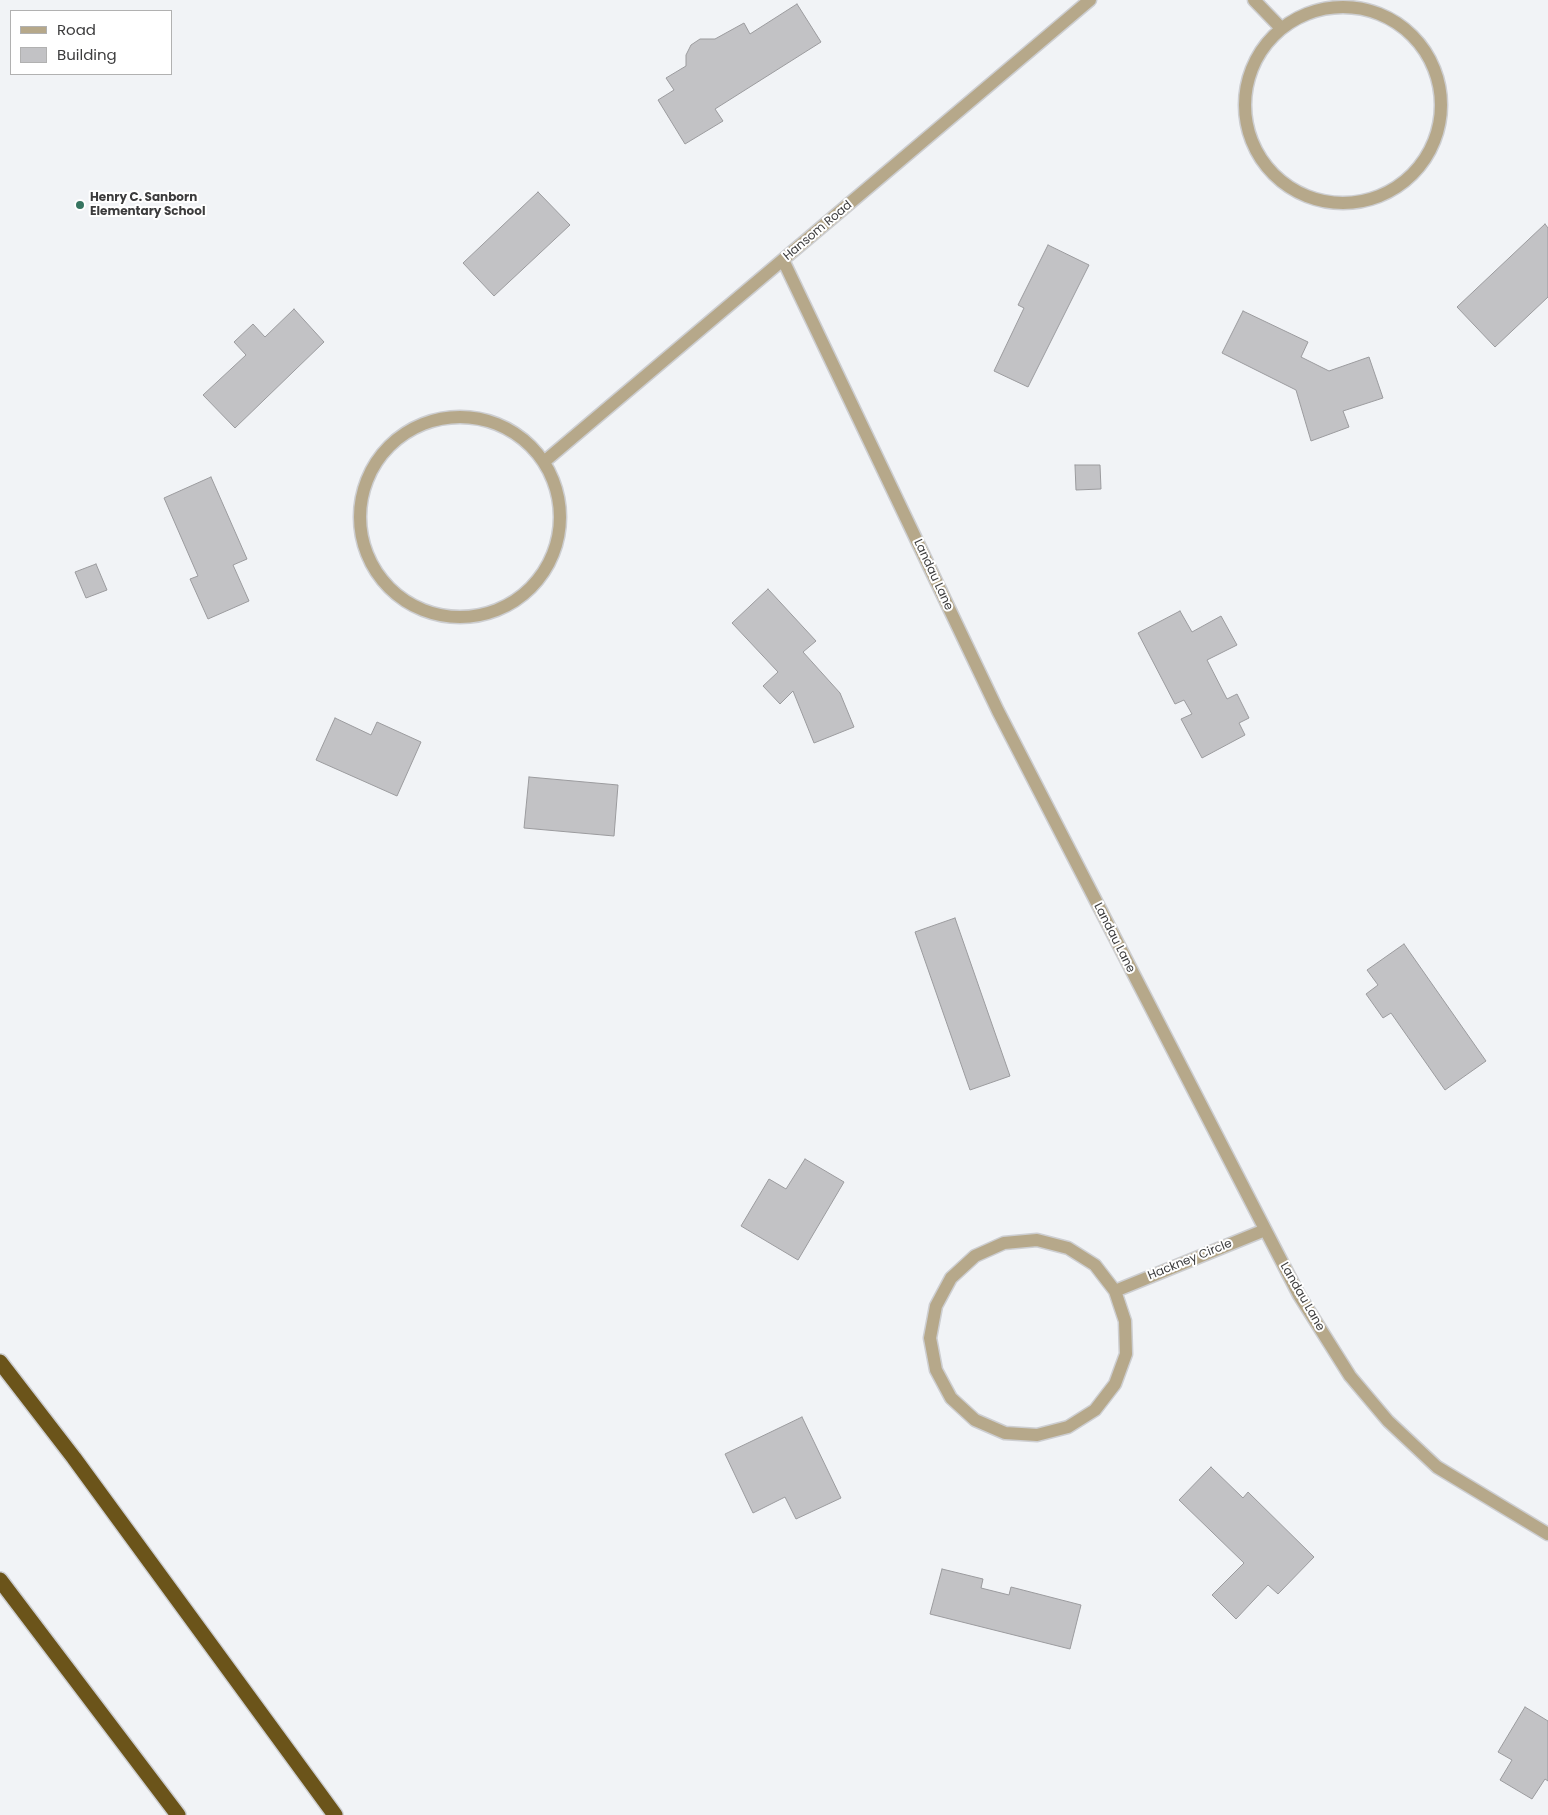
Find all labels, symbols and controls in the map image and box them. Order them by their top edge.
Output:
legend [10,10,172,75]
text: Road [57,19,96,40]
text: Building [57,44,117,65]
place label: Henry C. Sanborn Elementary School [90,191,205,219]
street label: Hansom Road [781,198,855,264]
marker: Henry C. Sanborn Elementary School [74,199,86,211]
street label: Landau Lane [910,537,956,613]
street label: Landau Lane [1090,901,1138,975]
street label: Hackney Circle [1146,1237,1234,1283]
street label: Landau Lane [1277,1260,1327,1334]

